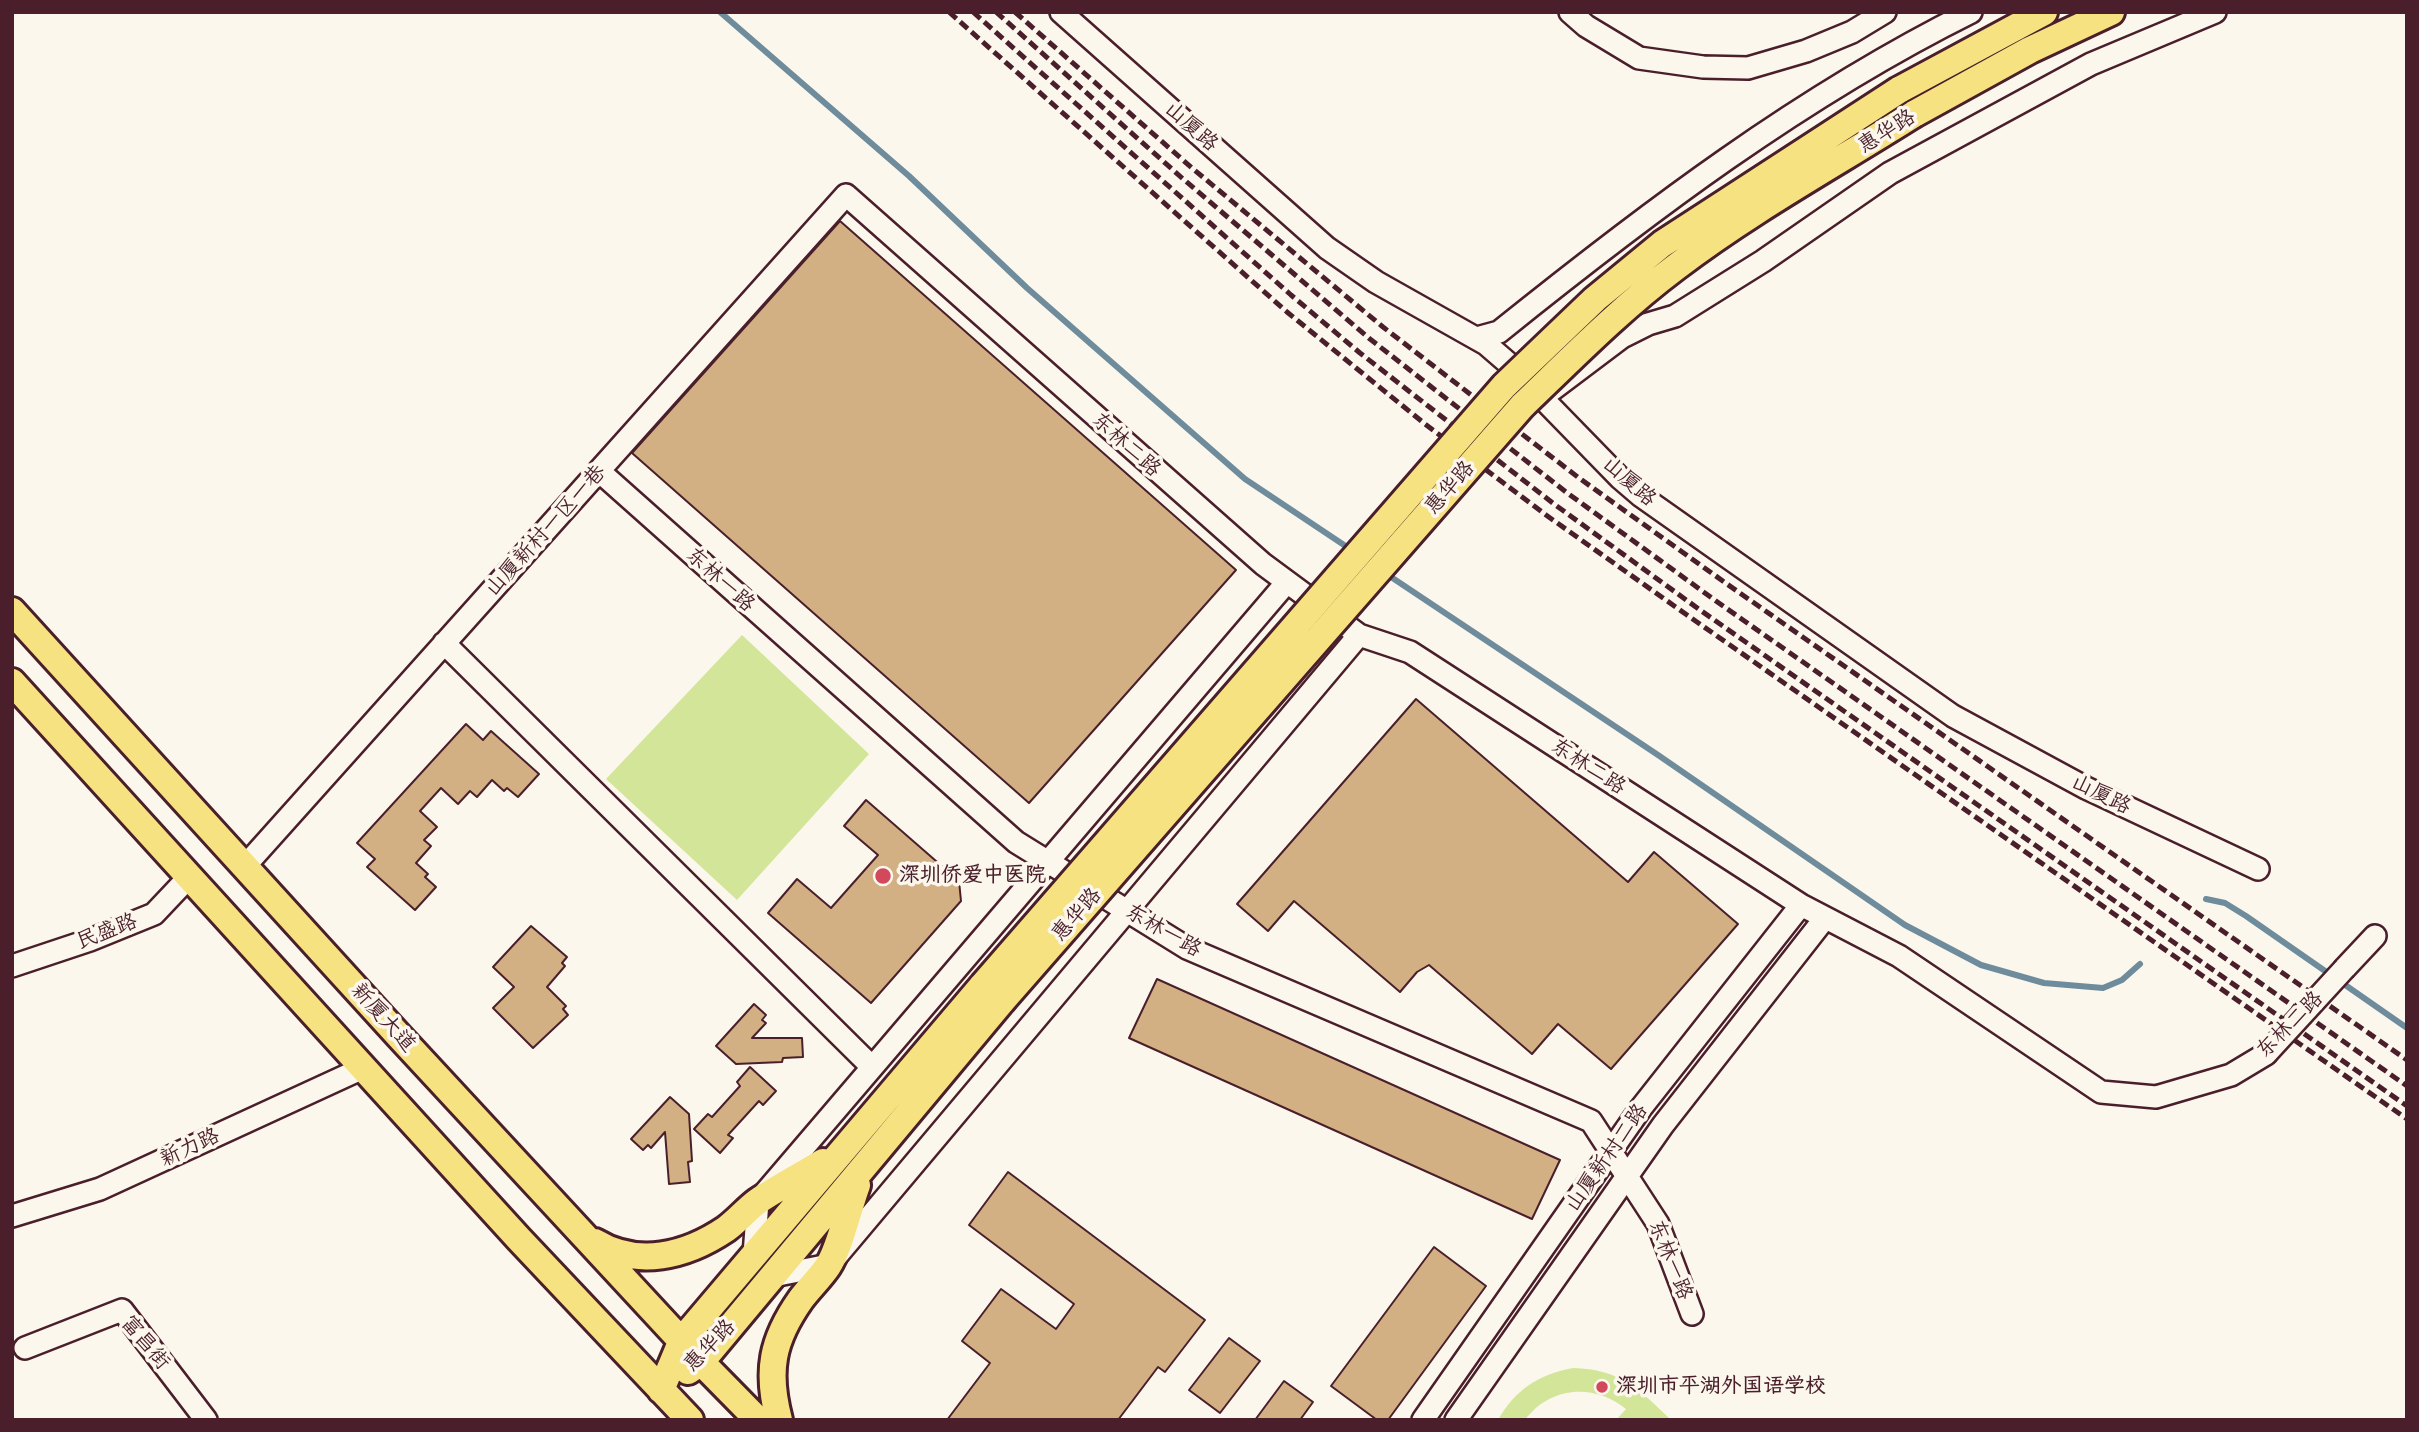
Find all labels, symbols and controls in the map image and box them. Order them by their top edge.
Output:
street label: 山厦路 [1159,97,1223,157]
street label: 惠华路 [1854,105,1920,159]
street label: 东林二路 [1086,408,1166,482]
street label: 山厦路 [1597,452,1661,512]
street label: 惠华路 [1420,456,1480,520]
street label: 山厦新村一区一巷 [480,460,612,602]
street label: 东林一路 [680,543,760,617]
street label: 东林二路 [1546,734,1630,800]
street label: 山厦路 [2067,770,2135,820]
place label: 深圳侨爱中医院 [899,863,1046,889]
marker: 深圳侨爱中医院 [873,866,893,886]
street label: 惠华路 [1047,883,1107,947]
street label: 东林一路 [1120,899,1206,963]
street label: 民盛路 [73,909,141,955]
street label: 新厦大道 [346,978,420,1058]
street label: 东林二路 [2251,986,2329,1064]
street label: 山厦新村二路 [1561,1099,1653,1217]
street label: 新力路 [156,1123,224,1173]
street label: 东林一路 [1643,1216,1697,1304]
street label: 富昌街 [115,1311,175,1375]
street label: 惠华路 [679,1315,741,1377]
place label: 深圳市平湖外国语学校 [1616,1374,1826,1400]
marker: 深圳市平湖外国语学校 [1594,1379,1610,1395]

